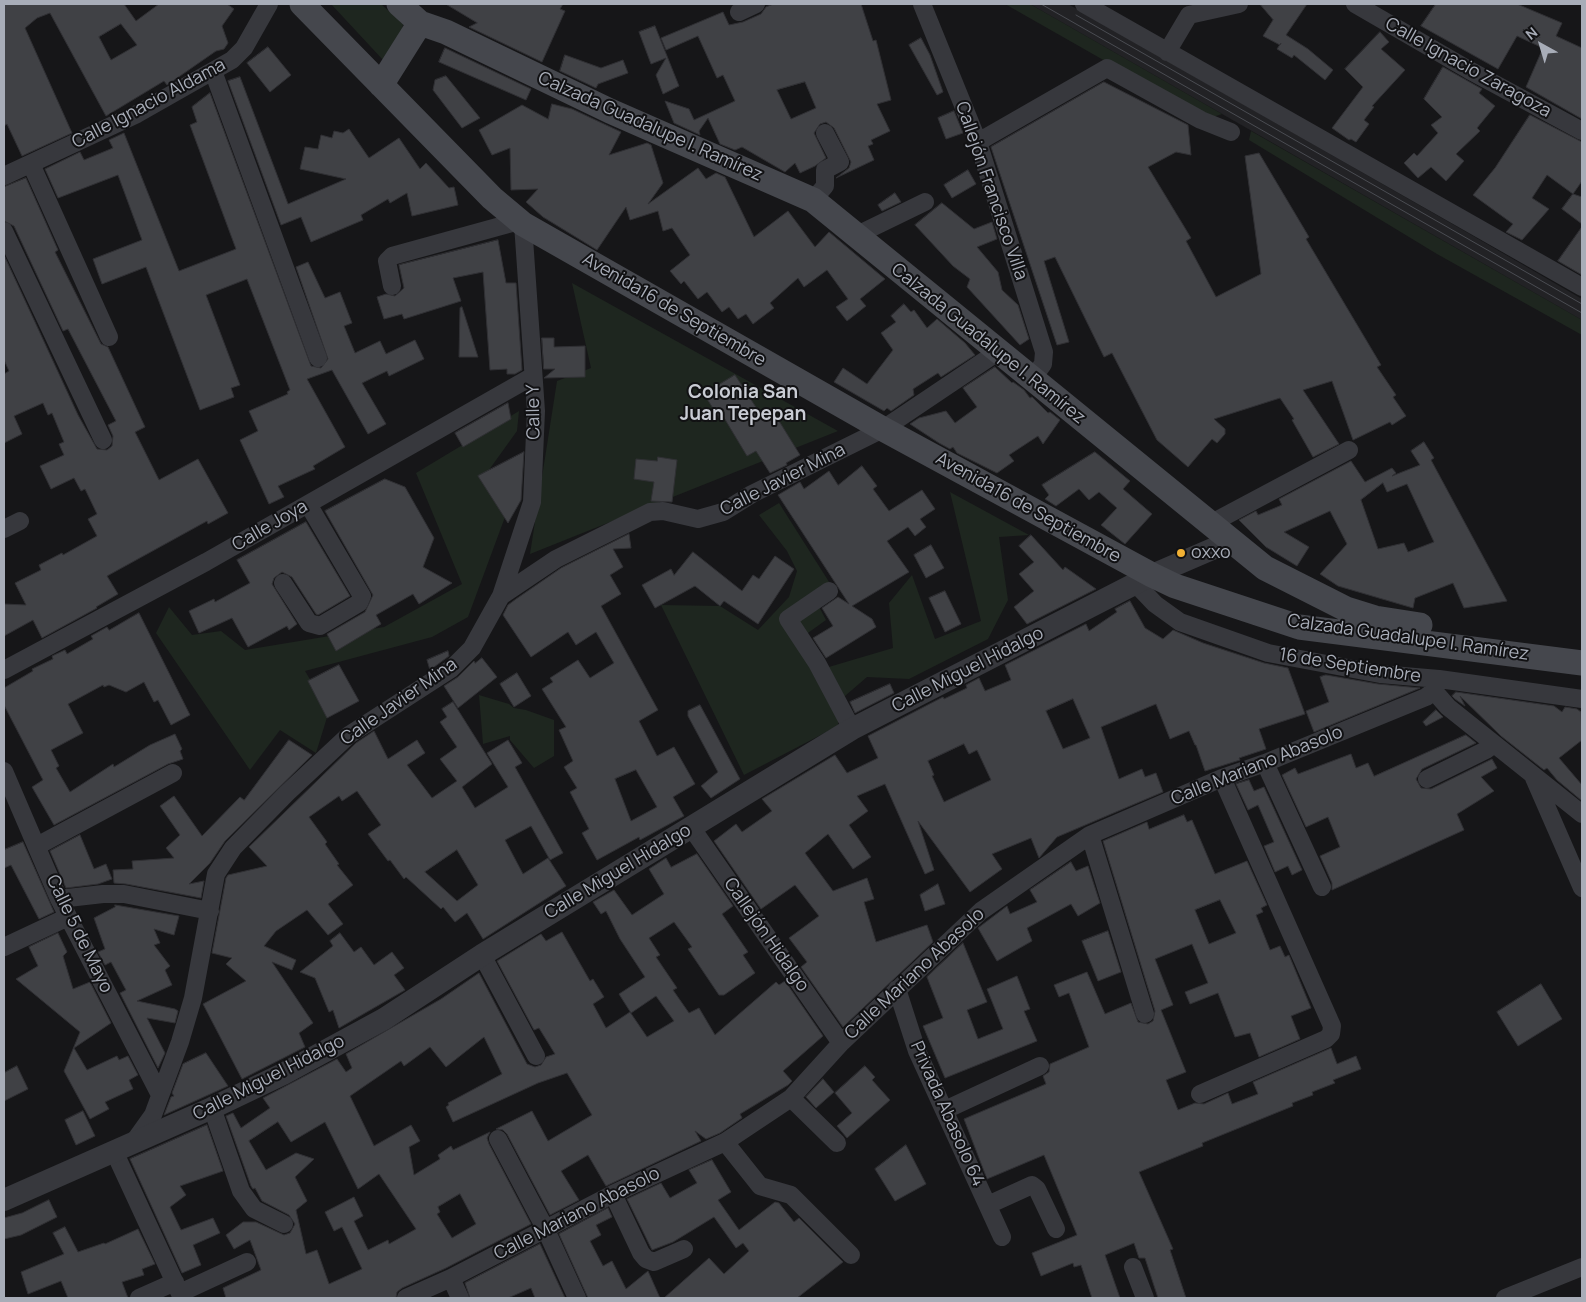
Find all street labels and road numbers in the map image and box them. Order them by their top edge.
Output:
street label: Calle Ignacio Zaragoza [1381,13,1555,123]
street label: Calle Ignacio Aldama [69,54,229,154]
street label: Calzada Guadalupe I. Ramírez [534,68,766,186]
street label: Callejón Francisco Villa [950,99,1032,283]
street label: Avenida16 de Septiembre [578,249,770,371]
street label: Calzada Guadalupe I. Ramírez [887,259,1089,429]
street label: Calle Y [523,384,545,440]
street label: Calle Javier Mina [717,439,849,521]
street label: Avenida16 de Septiembre [932,448,1124,568]
street label: Calle Joya [229,496,311,556]
street label: Calzada Guadalupe I. Ramírez [1286,610,1530,666]
street label: Calle Miguel Hidalgo [889,622,1047,718]
street label: 16 de Septiembre [1278,644,1422,688]
street label: Calle Javier Mina [337,654,461,750]
street label: Calle Mariano Abasolo [1168,722,1346,810]
street label: Calle Miguel Hidalgo [541,820,695,924]
street label: Calle 5 de Mayo [41,871,117,997]
street label: Callejón Hidalgo [719,874,813,996]
street label: Calle Mariano Abasolo [841,904,989,1044]
street label: Calle Miguel Hidalgo [190,1030,348,1126]
street label: Privada Abasolo 64 [905,1038,989,1190]
street label: Calle Mariano Abasolo [491,1163,663,1265]

